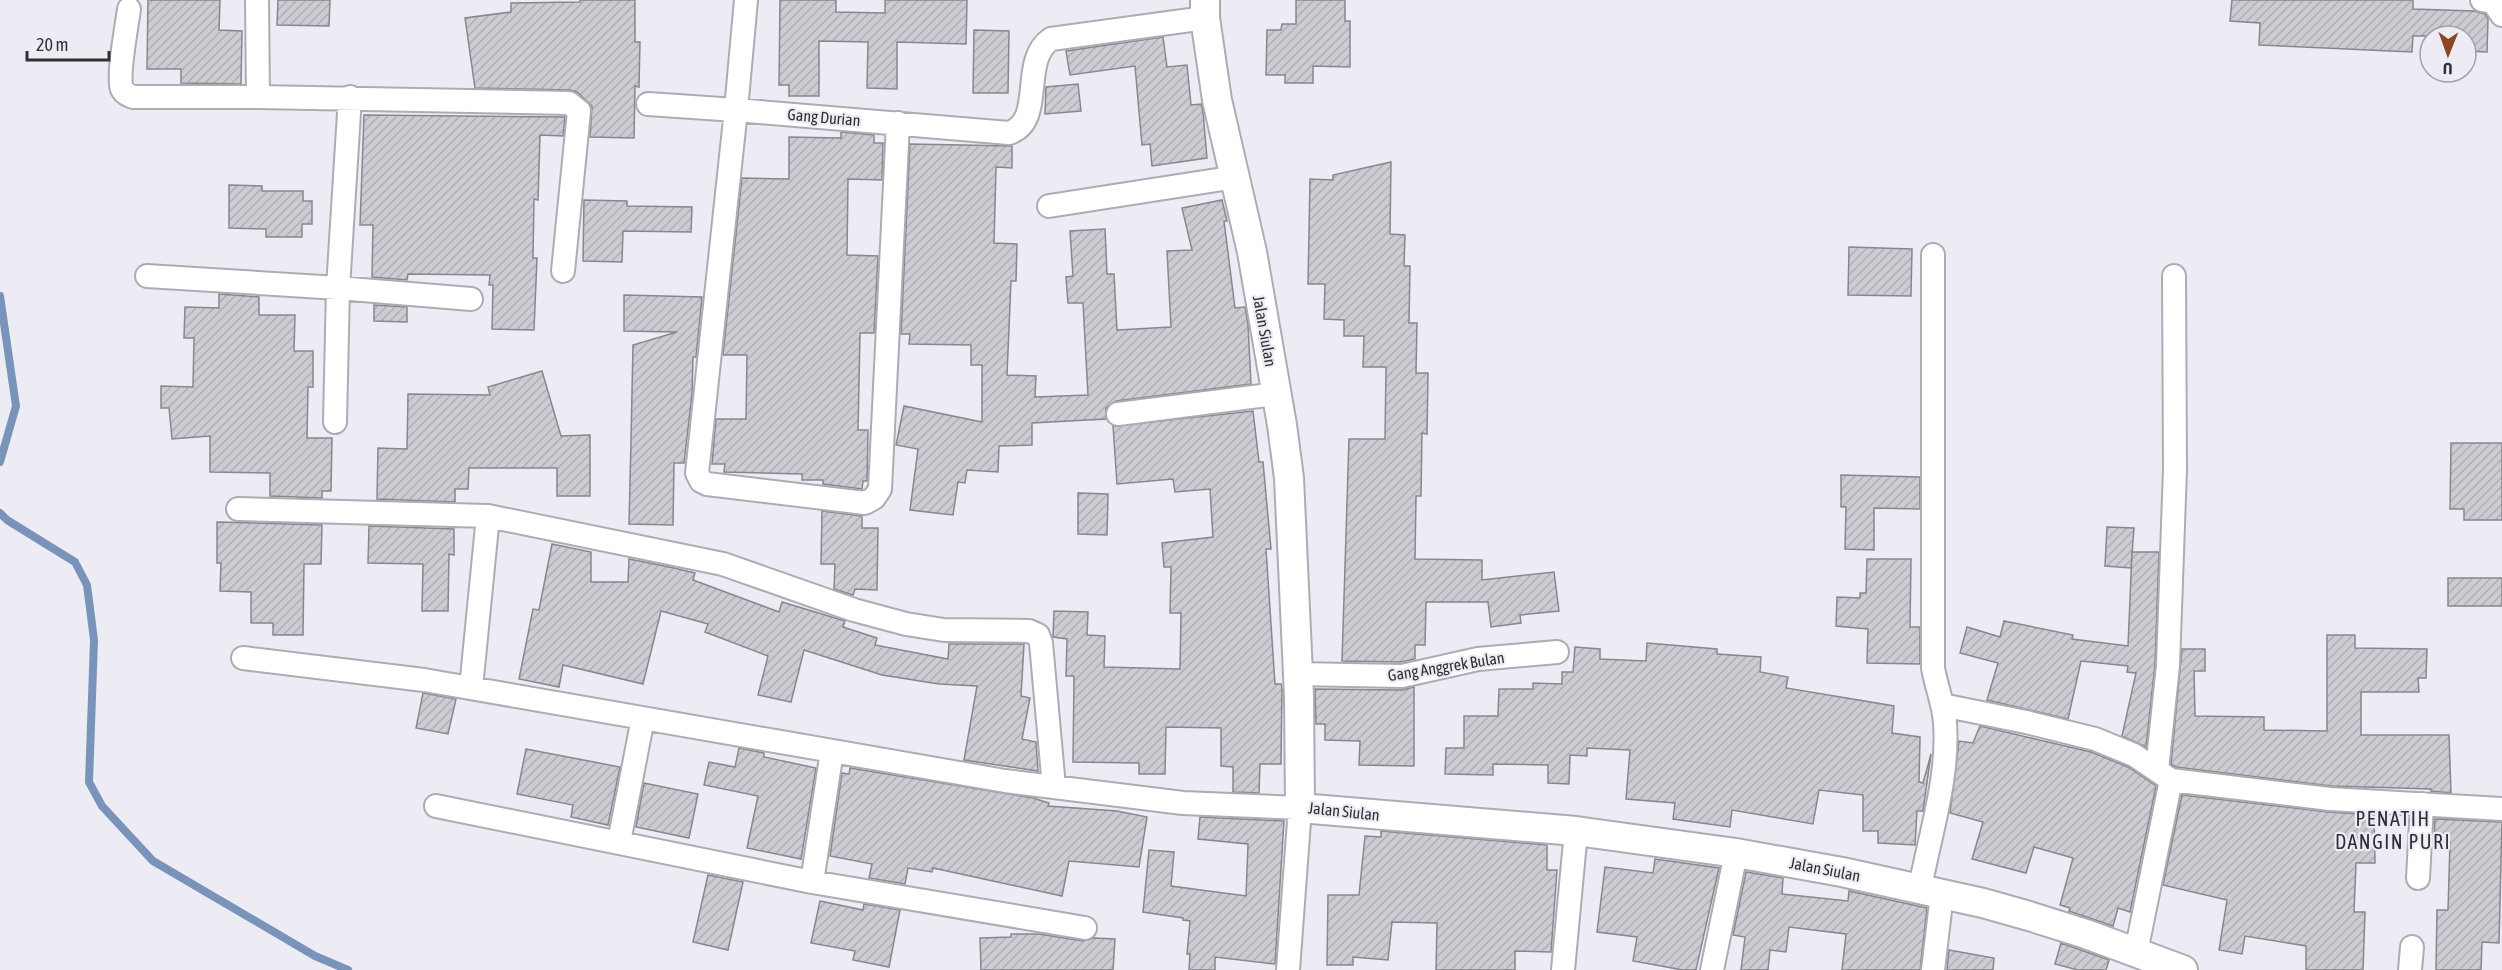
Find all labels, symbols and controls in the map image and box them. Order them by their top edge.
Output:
scale bar [27,24,110,62]
north arrow [2418,24,2478,84]
text: 20 m [36,34,68,55]
text: U [2443,60,2453,78]
street label: Gang Durian [787,105,861,130]
street label: Jalan Siulan [1250,294,1280,368]
street label: Gang Anggrek Bulan [1386,648,1506,685]
street label: Jalan Siulan [1307,798,1381,824]
district label: PENATIH DANGIN PURI [2335,807,2451,853]
street label: Jalan Siulan [1788,853,1862,885]

